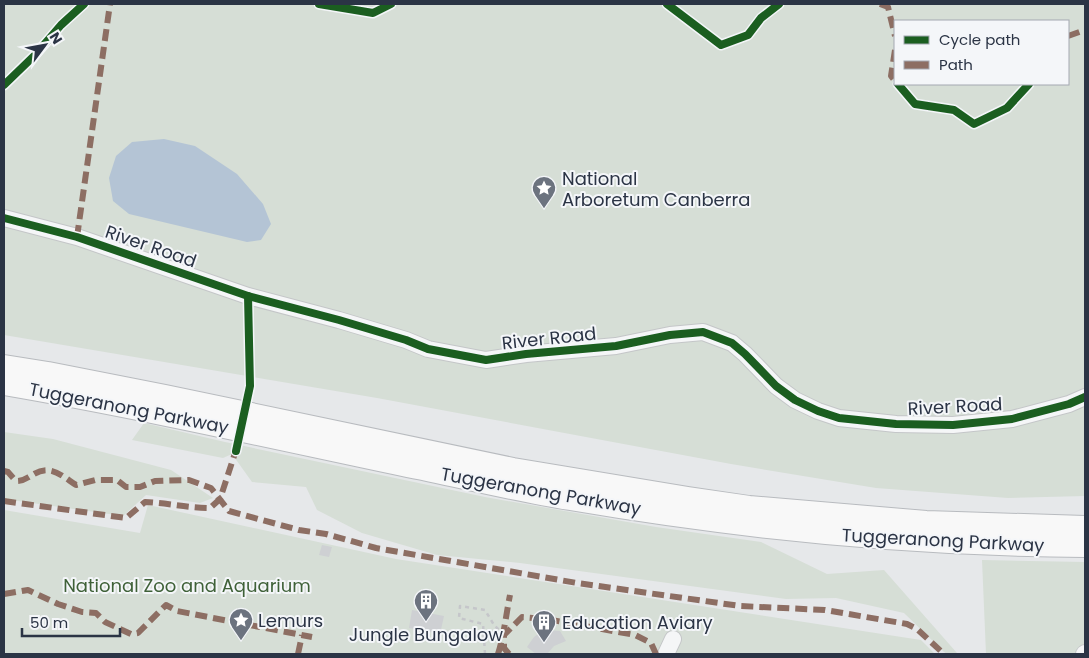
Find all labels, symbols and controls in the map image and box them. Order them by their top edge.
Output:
north arrow [20,20,70,70]
legend [894,20,1069,85]
text: N [45,28,67,48]
text: Cycle path [939,29,1020,50]
text: Path [939,54,973,75]
place label: National Arboretum Canberra [562,166,750,212]
place icon: National Arboretum Canberra [531,175,557,209]
street label: River Road [102,219,200,273]
street label: River Road [500,321,598,355]
street label: Tuggeranong Parkway [27,376,231,440]
street label: River Road [907,391,1003,421]
street label: Tuggeranong Parkway [439,461,643,521]
street label: Tuggeranong Parkway [841,522,1045,558]
park label: National Zoo and Aquarium [63,573,311,598]
building icon: Jungle Bungalow [413,588,439,622]
scale bar [22,606,120,638]
place icon: Lemurs [228,607,254,641]
place label: Lemurs [258,608,323,633]
building icon: Education Aviary [531,609,557,643]
place label: Education Aviary [562,610,713,635]
text: 50 m [30,612,68,633]
place label: Jungle Bungalow [349,622,503,647]

